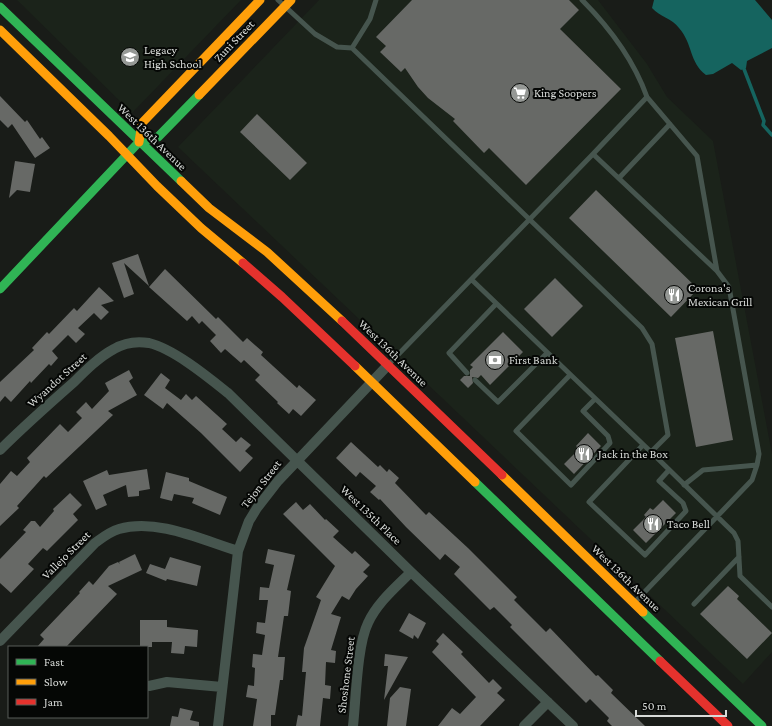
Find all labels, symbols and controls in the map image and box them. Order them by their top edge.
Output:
street label: Zuni Street [211,17,258,65]
place label: Legacy High School [144,43,202,71]
school or university icon: Legacy High School [119,46,141,68]
supermarket icon: King Soopers [509,82,531,104]
place label: King Soopers [534,86,597,100]
street label: West 136th Avenue [115,101,189,173]
place label: Corona's Mexican Grill [688,281,752,309]
restaurant icon: Corona's Mexican Grill [663,284,685,306]
street label: West 136th Avenue [356,317,430,389]
street label: Wyandot Street [24,349,90,410]
bank icon: First Bank [484,349,506,371]
place label: First Bank [509,353,558,367]
restaurant icon: Jack in the Box [573,443,595,465]
place label: Jack in the Box [597,447,668,461]
street label: Tejon Street [238,456,285,511]
street label: West 135th Place [338,482,404,548]
restaurant icon: Taco Bell [642,513,664,535]
place label: Taco Bell [667,517,710,531]
street label: Vallejo Street [39,527,94,582]
street label: West 136th Avenue [589,542,663,614]
street label: Shoshone Street [334,635,358,714]
legend [8,646,148,718]
text: Fast [44,655,65,669]
text: Slow [44,675,68,689]
scale bar [636,692,726,718]
text: Jam [43,695,63,709]
text: 50 m [642,699,667,713]

